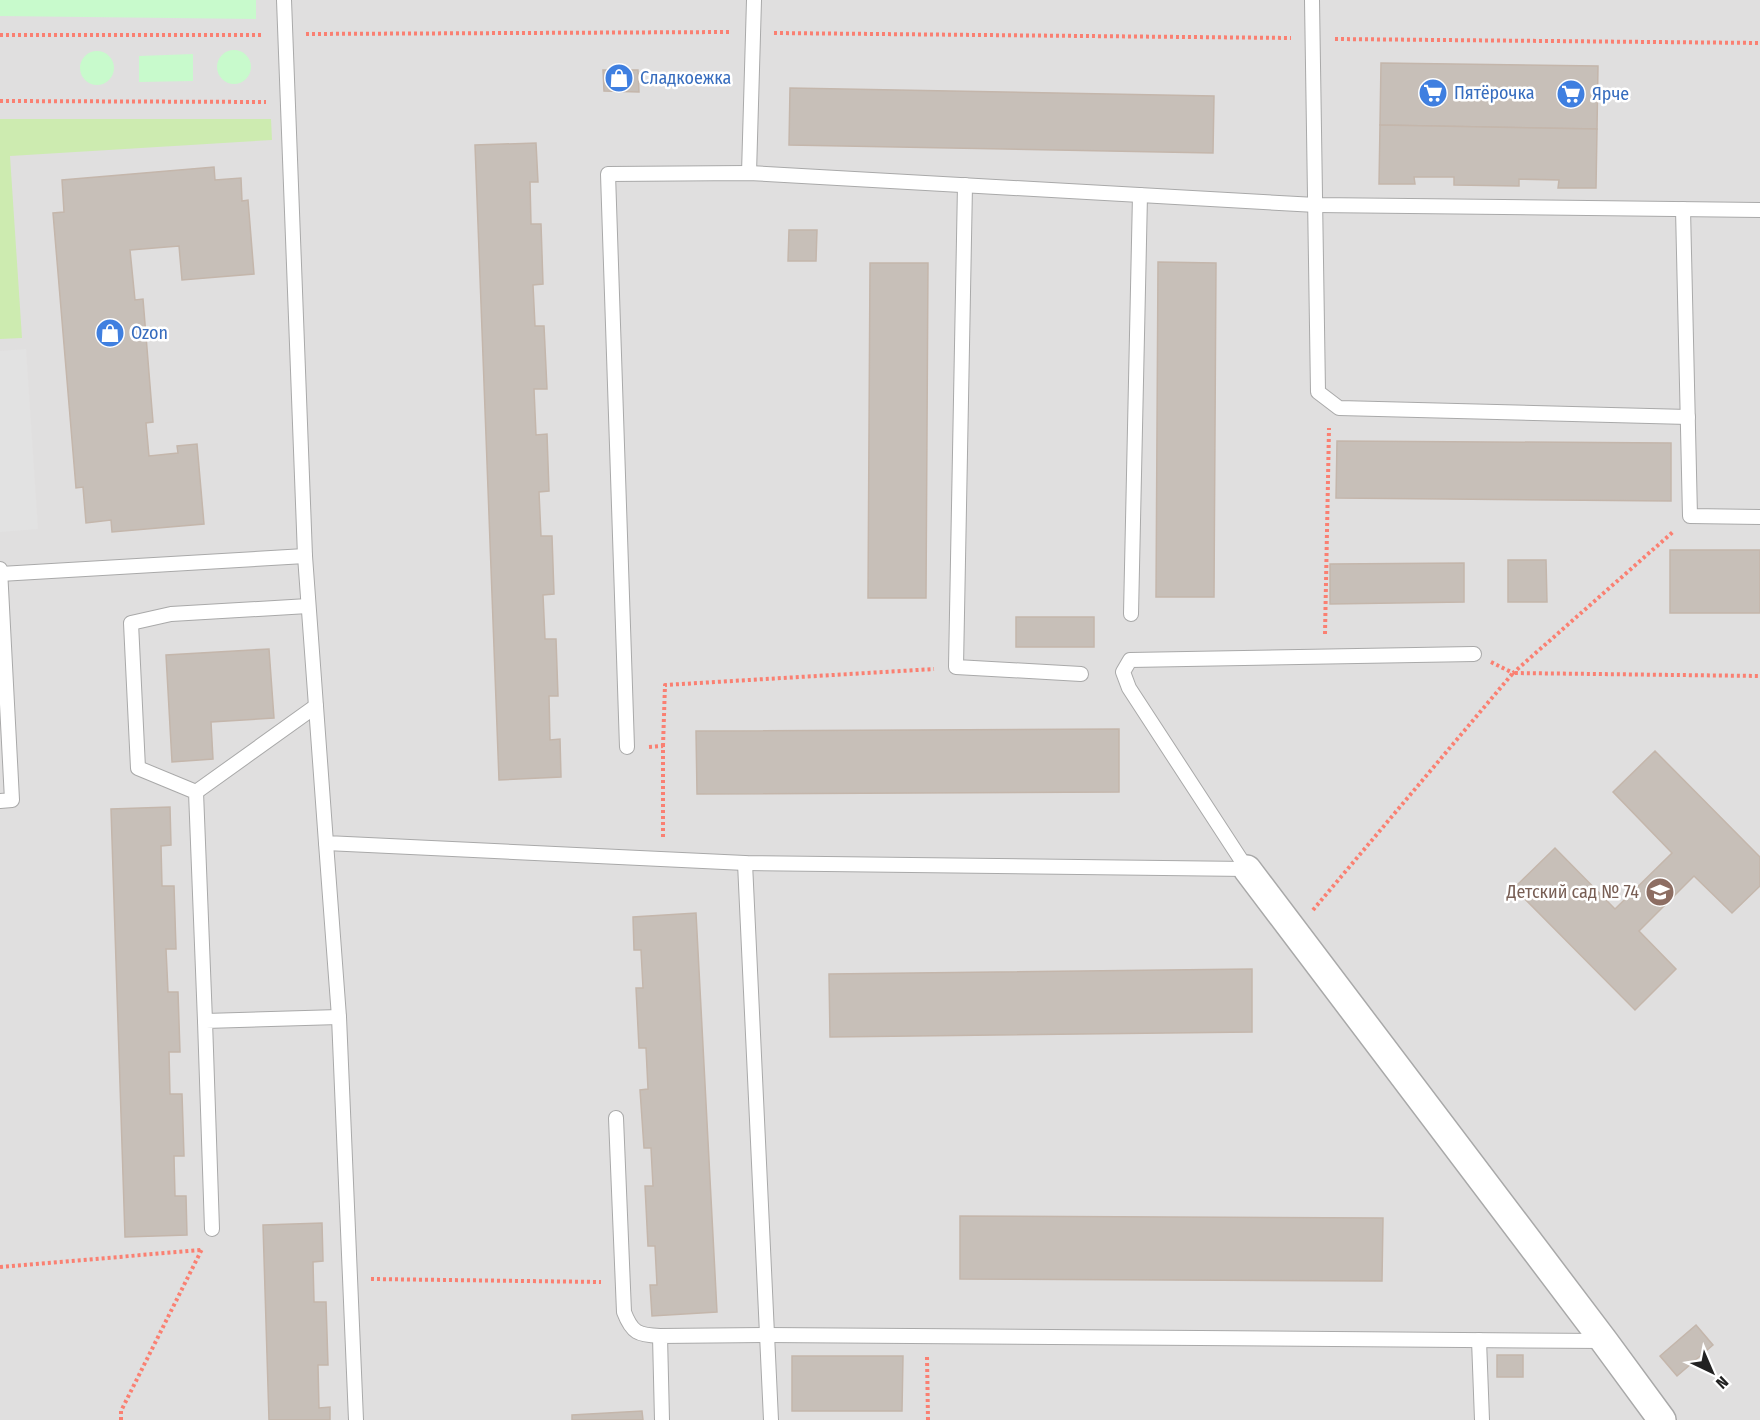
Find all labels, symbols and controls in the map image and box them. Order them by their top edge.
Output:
shop icon: Сладкоежка [603,62,635,94]
place label: Сладкоежка [640,67,731,89]
supermarket icon: Пятёрочка [1417,77,1449,109]
supermarket icon: Ярче [1555,78,1587,110]
place label: Пятёрочка [1454,82,1535,104]
place label: Ярче [1592,83,1629,105]
shop icon: Ozon [94,317,126,349]
place label: Ozon [131,322,168,344]
school or university icon: Детский сад № 74 [1644,876,1676,908]
place label: Детский сад № 74 [1506,881,1639,903]
north arrow [1682,1342,1742,1402]
text: N [1712,1372,1732,1393]

